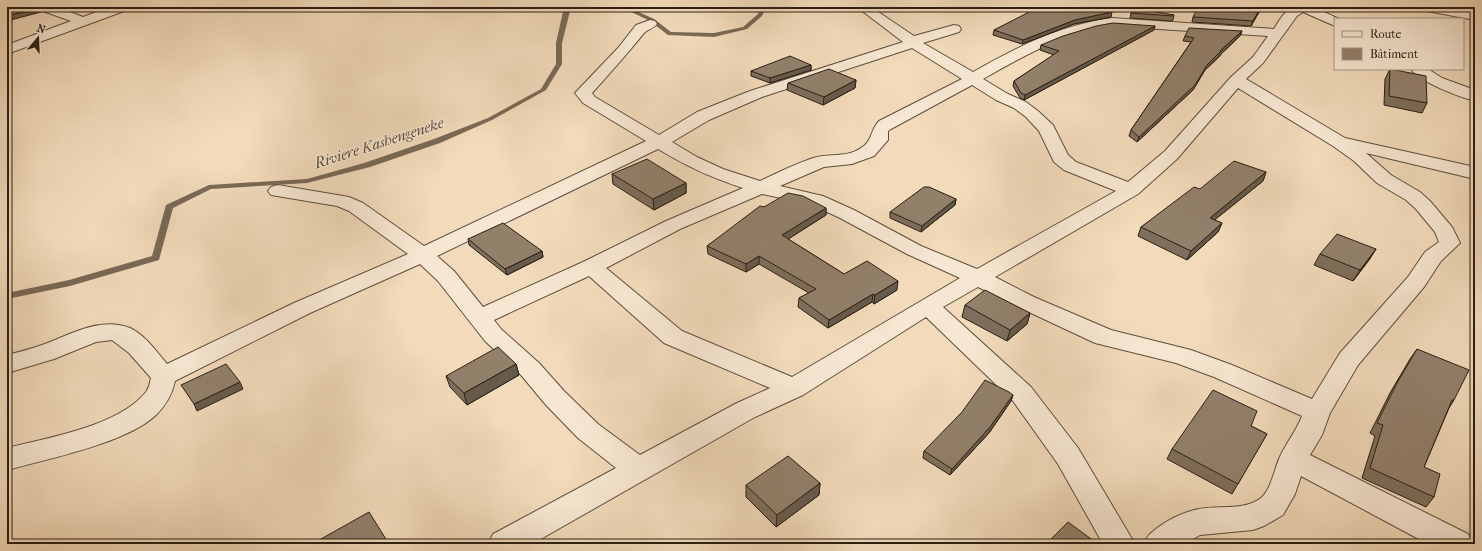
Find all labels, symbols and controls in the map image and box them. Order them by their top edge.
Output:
north arrow [18,18,58,58]
legend [1334,18,1464,70]
text: N [35,22,48,37]
text: Route [1370,27,1402,41]
text: Bâtiment [1370,47,1419,61]
water label: Riviere Kashengeneke [311,113,447,173]

